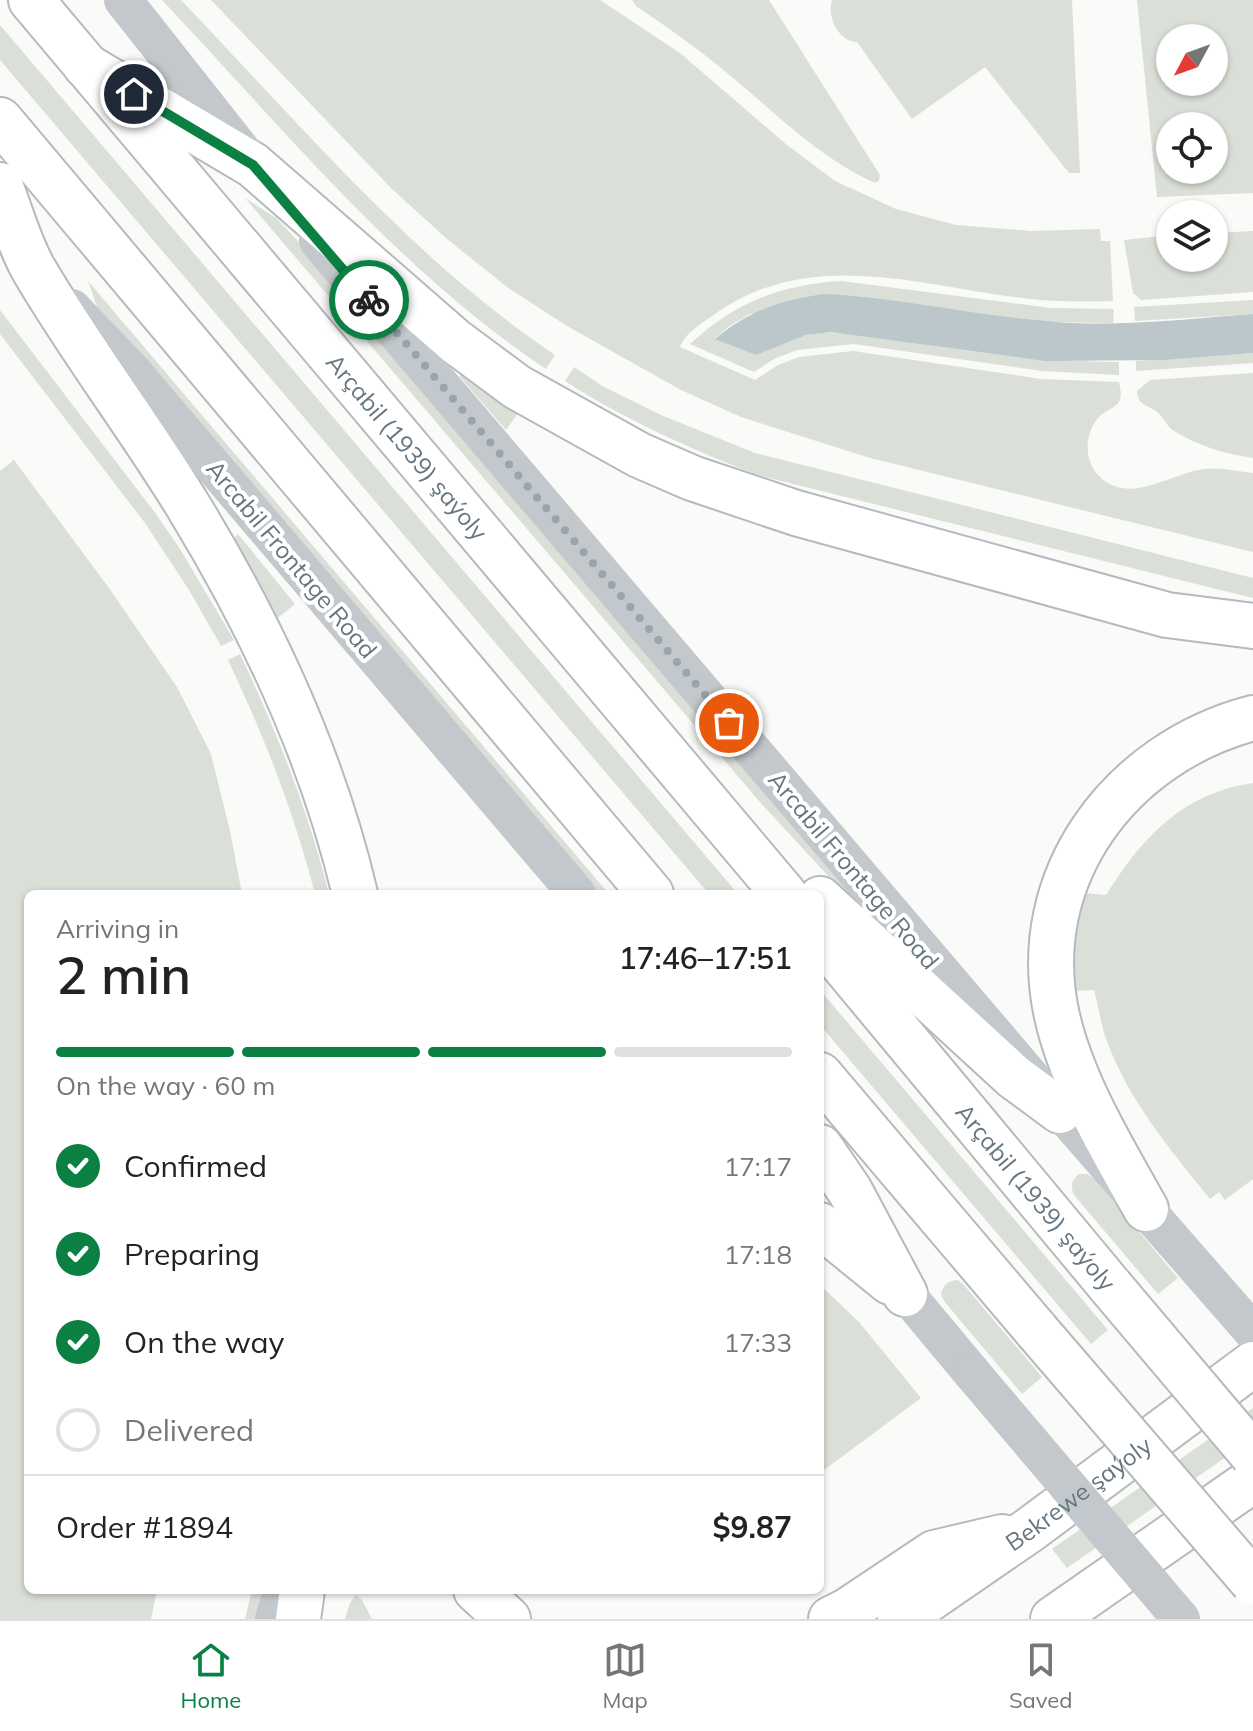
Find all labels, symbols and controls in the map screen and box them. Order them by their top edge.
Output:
north arrow [1156,24,1228,96]
map controls [1156,24,1228,272]
pin [100,60,168,128]
icon: home [112,72,156,116]
button: locate [1156,112,1228,184]
button: layers [1156,200,1228,272]
courier [329,260,409,340]
icon: bike [347,278,391,322]
street label: Arçabil (1939) şaýoly [320,347,494,546]
street label: Arcabil Frontage Road [200,454,384,664]
pin [695,689,763,757]
icon: bag [707,701,751,745]
street label: Arcabil Frontage Road [762,765,946,975]
text: Arriving in [56,912,179,945]
text: 17:46–17:51 [619,939,792,977]
text: 2 min [56,942,191,1007]
text: On the way · 60 m [56,1069,275,1102]
street label: Arçabil (1939) şaýoly [950,1097,1123,1297]
icon: check [56,1144,100,1188]
text: Confirmed [124,1147,267,1185]
text: 17:17 [724,1150,792,1183]
icon: check [56,1232,100,1276]
text: Preparing [124,1235,260,1273]
text: 17:18 [724,1238,792,1271]
icon: check [56,1320,100,1364]
text: On the way [124,1323,284,1361]
text: 17:33 [724,1326,792,1359]
text: Delivered [124,1411,254,1449]
street label: Bekrewe şaýoly [999,1430,1157,1557]
text: Order #1894 [56,1508,233,1546]
text: $9.87 [713,1508,792,1546]
tab: Home [181,1638,241,1714]
tab: Map [602,1638,648,1714]
tab: Saved [1009,1638,1072,1714]

